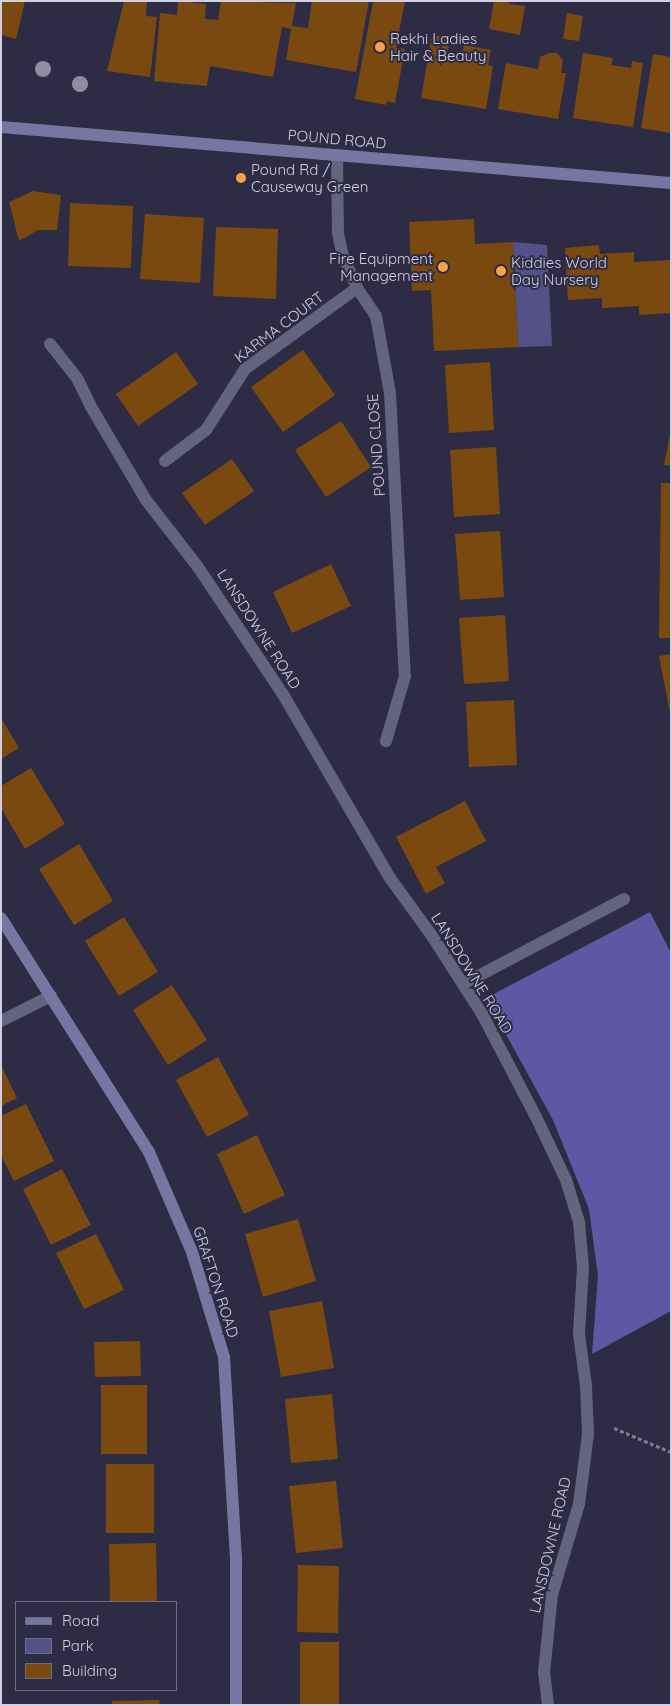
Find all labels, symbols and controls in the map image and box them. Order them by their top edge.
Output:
place label: Rekhi Ladies Hair & Beauty [390,29,487,64]
marker: Rekhi Ladies Hair & Beauty [374,41,386,53]
street label: POUND ROAD [287,126,387,152]
place label: Pound Rd / Causeway Green [251,160,368,195]
marker: Pound Rd / Causeway Green [235,172,247,184]
place label: Fire Equipment Management [329,249,433,284]
place label: Kiddies World Day Nursery [511,253,607,288]
marker: Fire Equipment Management [437,261,449,273]
marker: Kiddies World Day Nursery [495,265,507,277]
street label: KARMA COURT [231,288,327,366]
street label: POUND CLOSE [363,393,389,497]
street label: LANSDOWNE ROAD [214,566,304,692]
street label: LANSDOWNE ROAD [428,909,516,1037]
street label: GRAFTON ROAD [190,1224,242,1340]
street label: LANSDOWNE ROAD [526,1475,574,1615]
legend [15,1601,178,1691]
text: Road [62,1611,99,1630]
text: Park [62,1636,94,1655]
text: Building [62,1661,117,1680]

